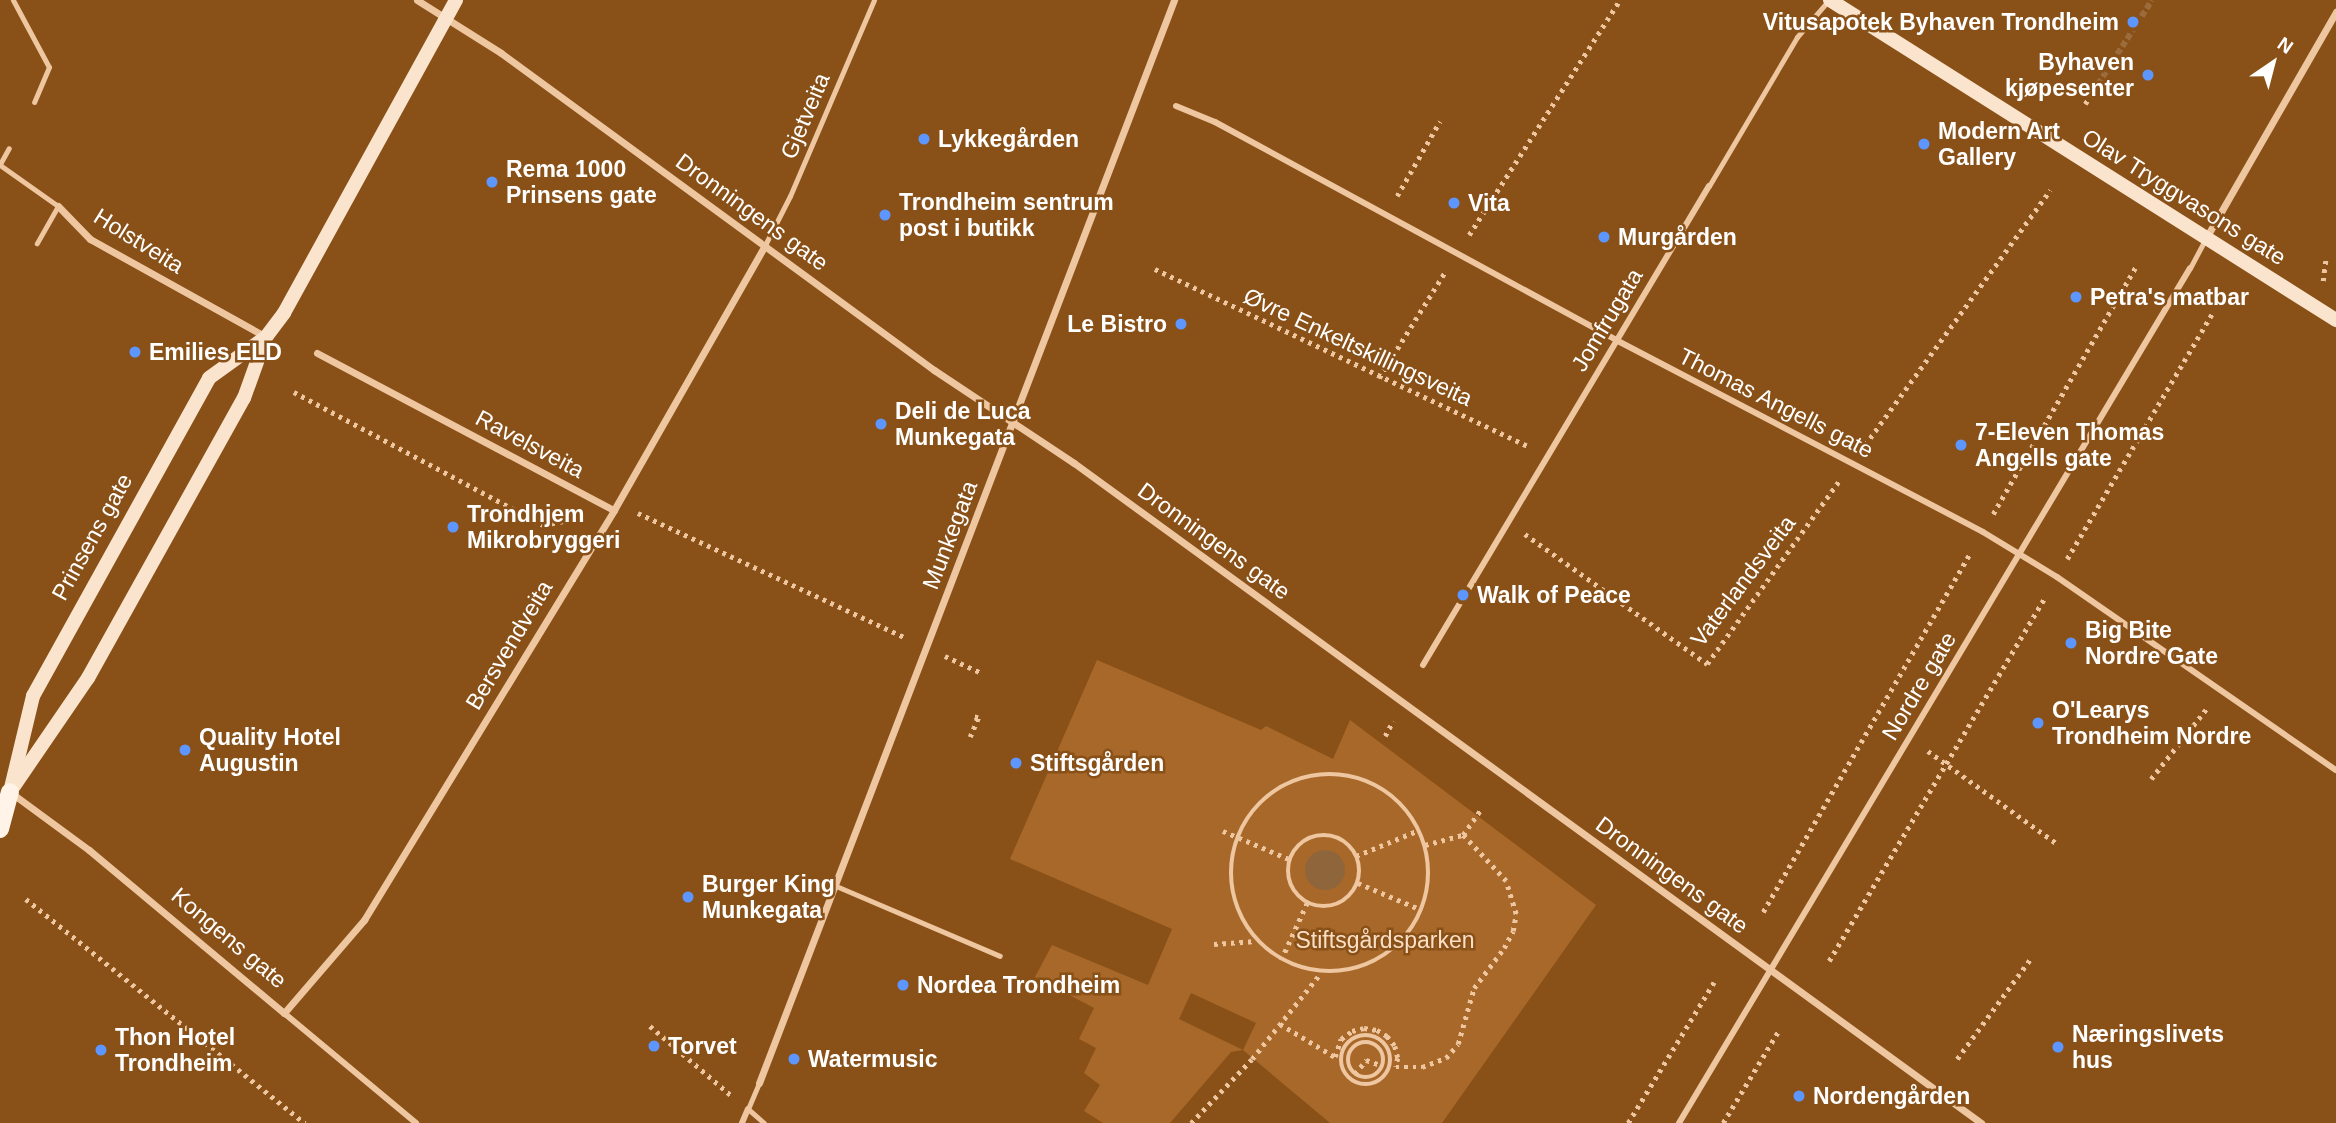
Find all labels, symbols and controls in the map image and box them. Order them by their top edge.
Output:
place label: Vitusapotek Byhaven Trondheim [1763,8,2119,36]
marker: Vitusapotek Byhaven Trondheim [2125,14,2141,30]
north arrow [2238,28,2308,98]
text: N [2274,33,2297,58]
place label: Byhaven kjøpesenter [2005,48,2134,102]
marker: Byhaven kjøpesenter [2140,67,2156,83]
street label: Gjetveita [775,69,835,163]
place label: Modern Art Gallery [1938,117,2061,171]
street label: Olav Tryggvasons gate [2077,123,2291,271]
place label: Lykkegården [938,125,1079,153]
marker: Lykkegården [916,131,932,147]
marker: Modern Art Gallery [1916,136,1932,152]
street label: Dronningens gate [670,147,834,277]
place label: Rema 1000 Prinsens gate [506,155,657,209]
marker: Rema 1000 Prinsens gate [484,174,500,190]
place label: Trondheim sentrum post i butikk [899,188,1114,242]
place label: Vita [1468,189,1510,217]
marker: Vita [1446,195,1462,211]
street label: Holstveita [89,203,189,279]
marker: Trondheim sentrum post i butikk [877,207,893,223]
place label: Murgården [1618,223,1737,251]
marker: Murgården [1596,229,1612,245]
street label: Jomfrugata [1566,264,1648,376]
street label: Øvre Enkeltskillingsveita [1239,282,1477,412]
place label: Petra's matbar [2090,283,2249,311]
marker: Petra's matbar [2068,289,2084,305]
place label: Le Bistro [1067,310,1167,338]
marker: Le Bistro [1173,316,1189,332]
place label: Emilies ELD [149,338,282,366]
street label: Thomas Angells gate [1673,342,1879,464]
marker: Emilies ELD [127,344,143,360]
place label: Deli de Luca Munkegata [895,397,1030,451]
street label: Ravelsveita [471,404,589,484]
marker: Deli de Luca Munkegata [873,416,889,432]
place label: 7-Eleven Thomas Angells gate [1975,418,2164,472]
marker: 7-Eleven Thomas Angells gate [1953,437,1969,453]
street label: Prinsens gate [46,469,138,605]
street label: Dronningens gate [1132,476,1296,606]
street label: Munkegata [917,477,983,593]
place label: Trondhjem Mikrobryggeri [467,500,620,554]
street label: Vaterlandsveita [1685,510,1801,652]
marker: Trondhjem Mikrobryggeri [445,519,461,535]
street label: Bersvendveita [460,575,558,715]
place label: Walk of Peace [1477,581,1631,609]
marker: Walk of Peace [1455,587,1471,603]
place label: Big Bite Nordre Gate [2085,616,2218,670]
street label: Nordre gate [1876,627,1962,745]
marker: Big Bite Nordre Gate [2063,635,2079,651]
place label: O'Learys Trondheim Nordre [2052,696,2251,750]
marker: O'Learys Trondheim Nordre [2030,715,2046,731]
place label: Quality Hotel Augustin [199,723,341,777]
marker: Quality Hotel Augustin [177,742,193,758]
place label: Stiftsgården [1030,749,1164,777]
marker: Stiftsgården [1008,755,1024,771]
street label: Dronningens gate [1590,810,1754,940]
place label: Burger King Munkegata [702,870,835,924]
street label: Kongens gate [166,882,292,994]
marker: Burger King Munkegata [680,889,696,905]
park label: Stiftsgårdsparken [1296,926,1474,954]
place label: Nordea Trondheim [917,971,1120,999]
marker: Nordea Trondheim [895,977,911,993]
place label: Næringslivets hus [2072,1020,2224,1074]
place label: Thon Hotel Trondheim [115,1023,235,1077]
place label: Torvet [668,1032,737,1060]
marker: Torvet [646,1038,662,1054]
marker: Næringslivets hus [2050,1039,2066,1055]
marker: Thon Hotel Trondheim [93,1042,109,1058]
place label: Watermusic [808,1045,938,1073]
marker: Watermusic [786,1051,802,1067]
place label: Nordengården [1813,1082,1970,1110]
marker: Nordengården [1791,1088,1807,1104]

